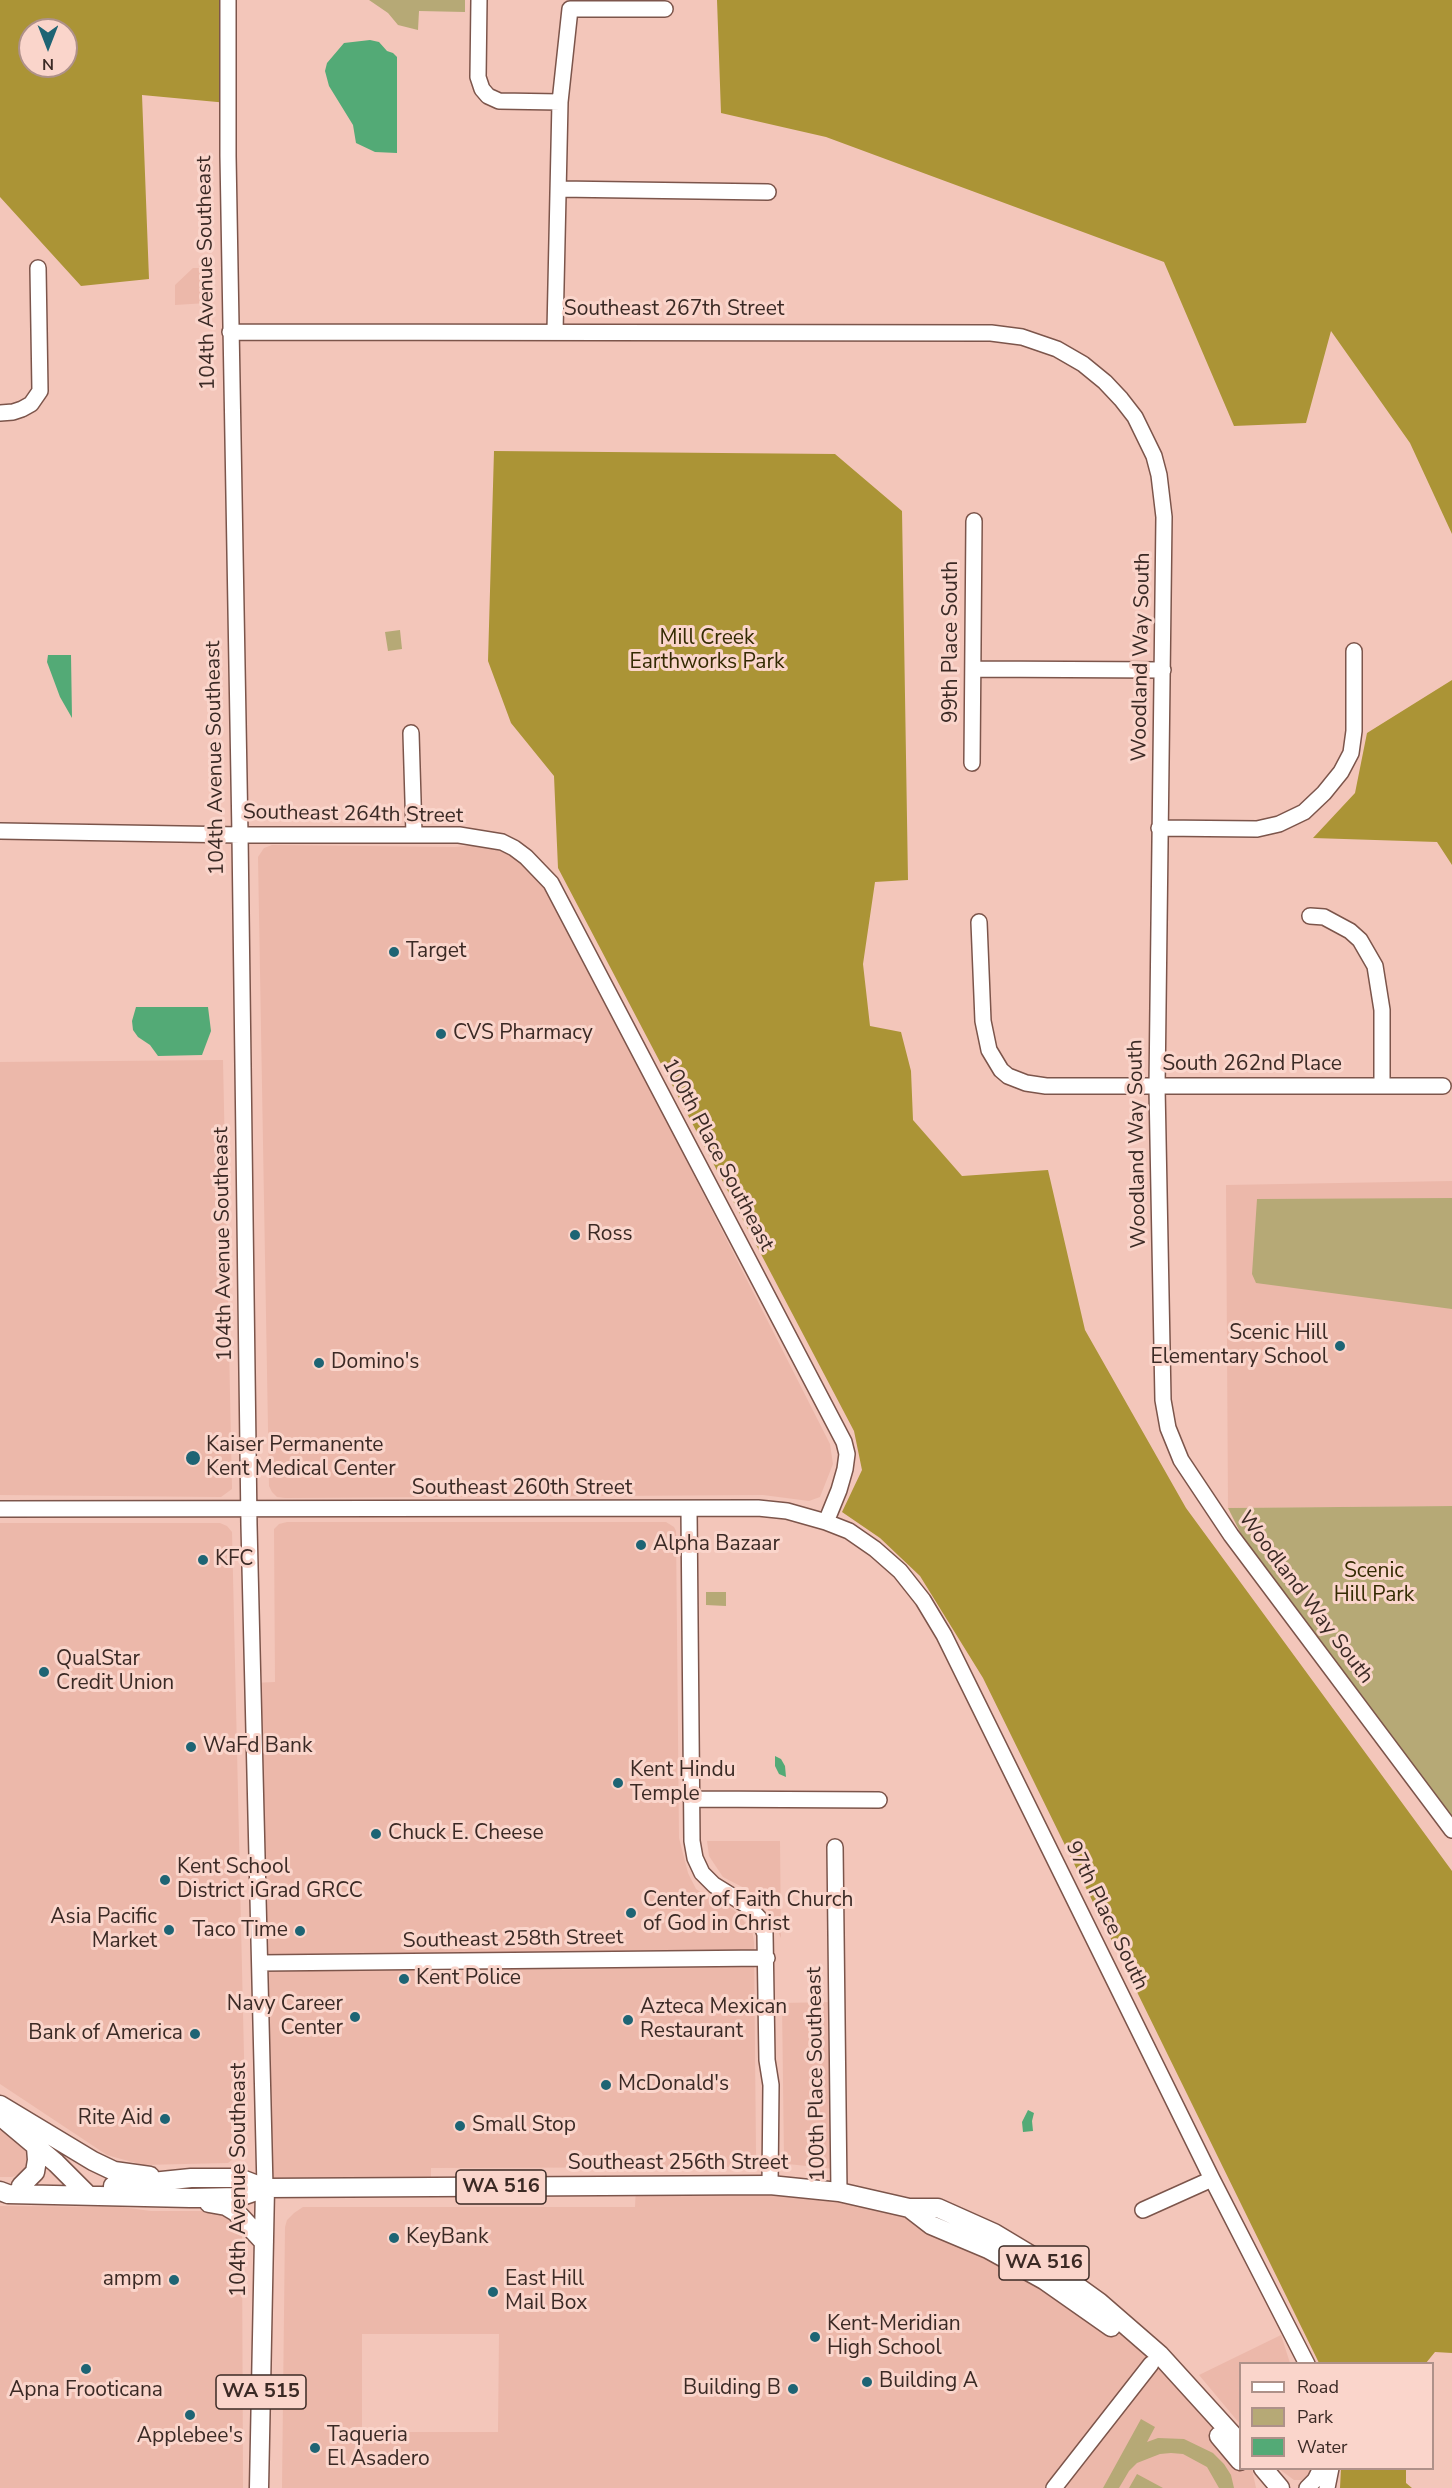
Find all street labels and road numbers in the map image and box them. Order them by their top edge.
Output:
street label: 104th Avenue Southeast [192,155,222,391]
street label: Southeast 267th Street [564,297,784,323]
street label: Woodland Way South [1128,552,1156,762]
street label: 99th Place South [939,561,965,723]
street label: 104th Avenue Southeast [201,640,231,876]
street label: Southeast 264th Street [243,800,463,830]
street label: Woodland Way South [1124,1039,1152,1249]
street label: South 262nd Place [1162,1052,1342,1078]
street label: 100th Place Southeast [656,1054,778,1256]
street label: 104th Avenue Southeast [209,1126,239,1362]
street label: Southeast 260th Street [412,1476,632,1502]
street label: Woodland Way South [1232,1507,1378,1689]
street label: 97th Place South [1059,1838,1153,1994]
street label: Southeast 258th Street [403,1925,623,1955]
street label: 100th Place Southeast [803,1967,831,2181]
street label: 104th Avenue Southeast [227,2063,253,2297]
street label: Southeast 256th Street [568,2151,788,2177]
road number: WA 516 [456,2170,546,2204]
road number: WA 516 [999,2246,1089,2280]
road number: WA 515 [216,2375,306,2409]

